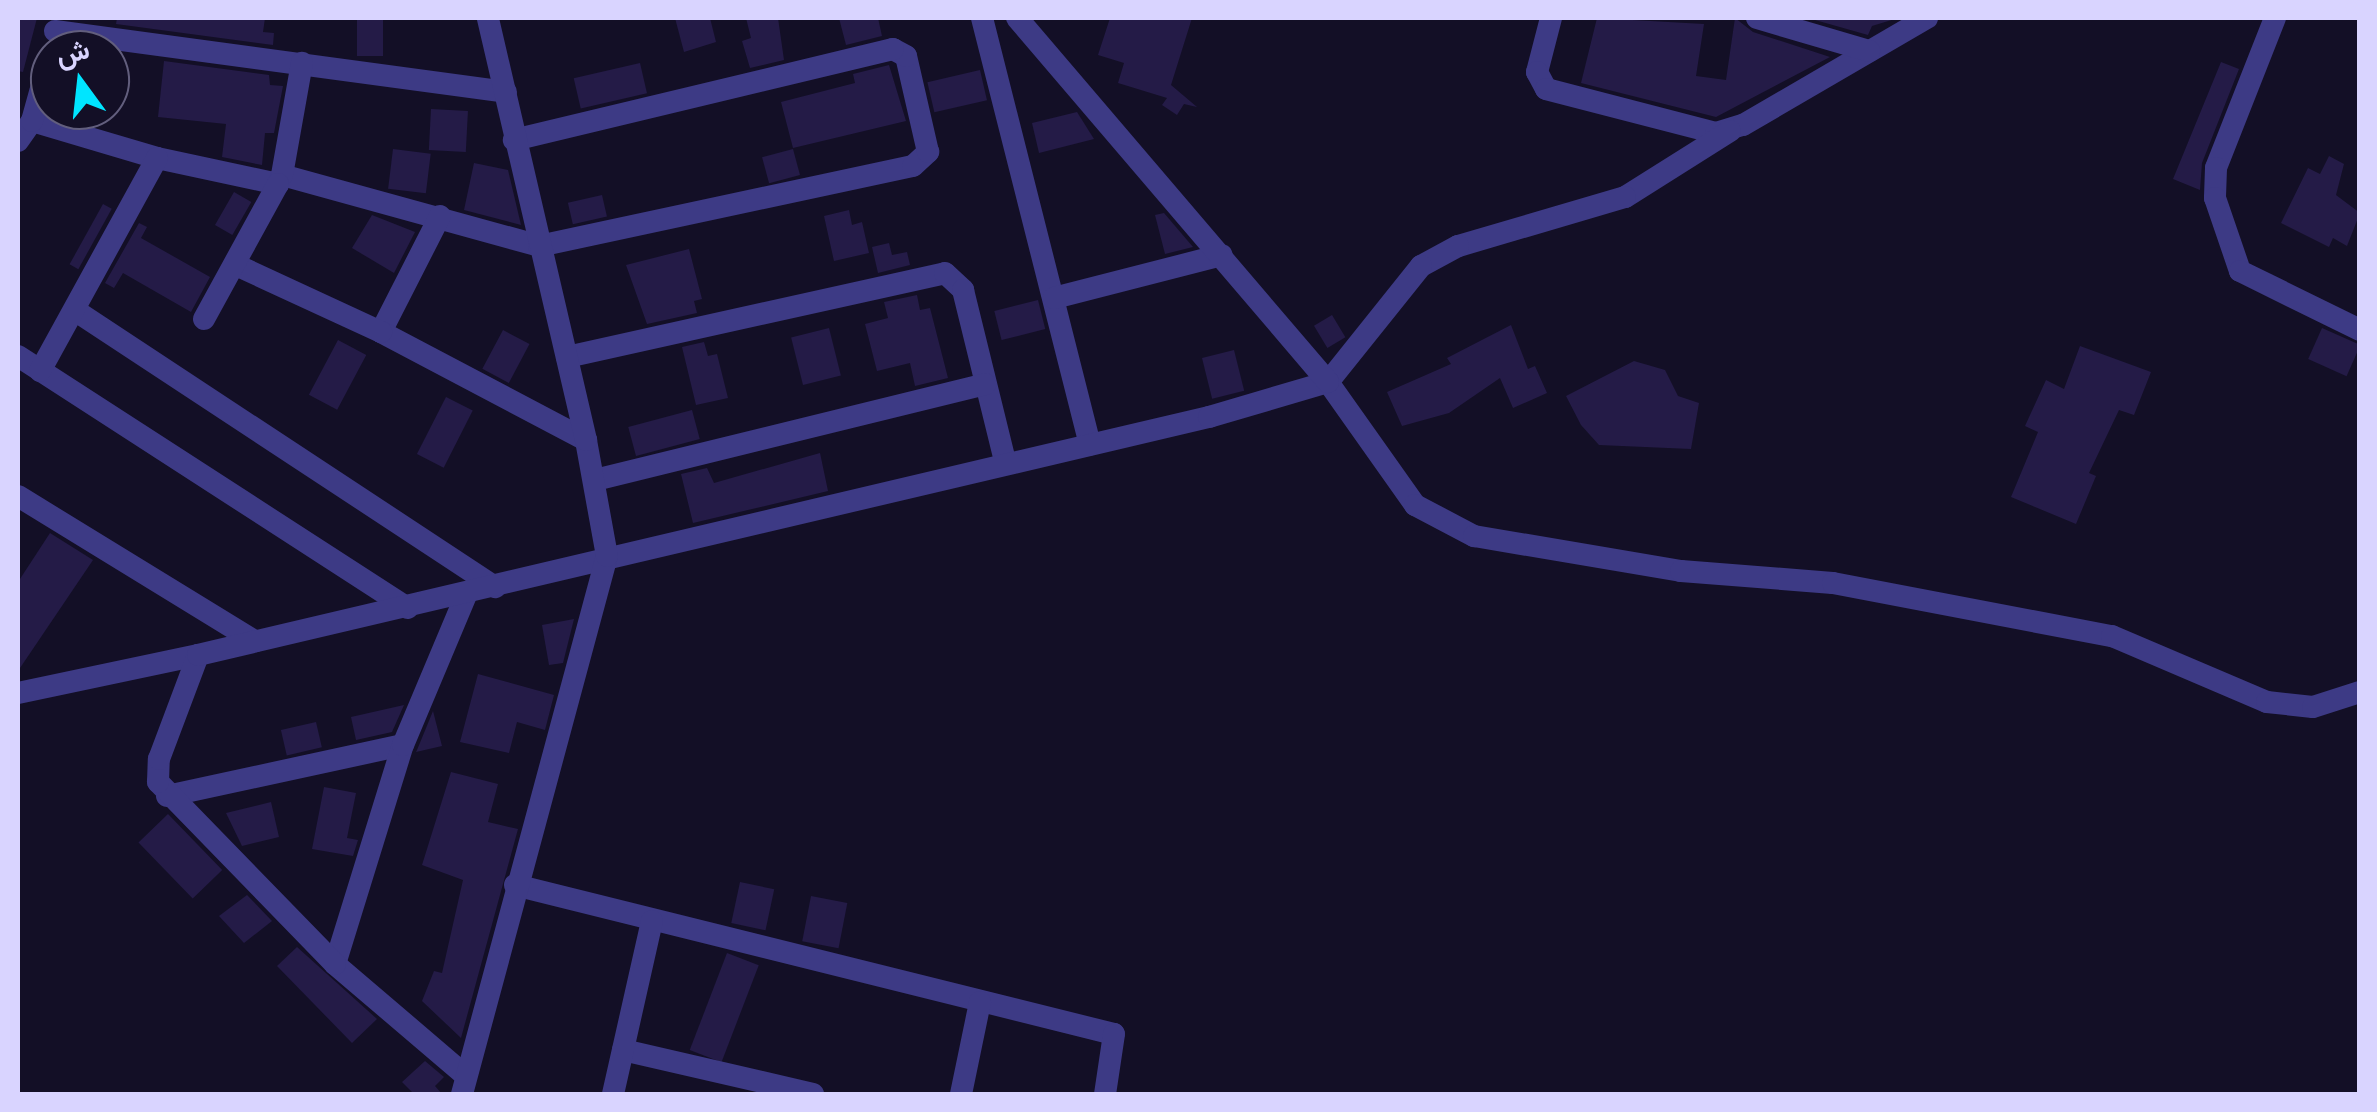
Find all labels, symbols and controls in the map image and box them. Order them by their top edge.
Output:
text: ش [51,29,94,76]
north arrow [30,30,130,130]

